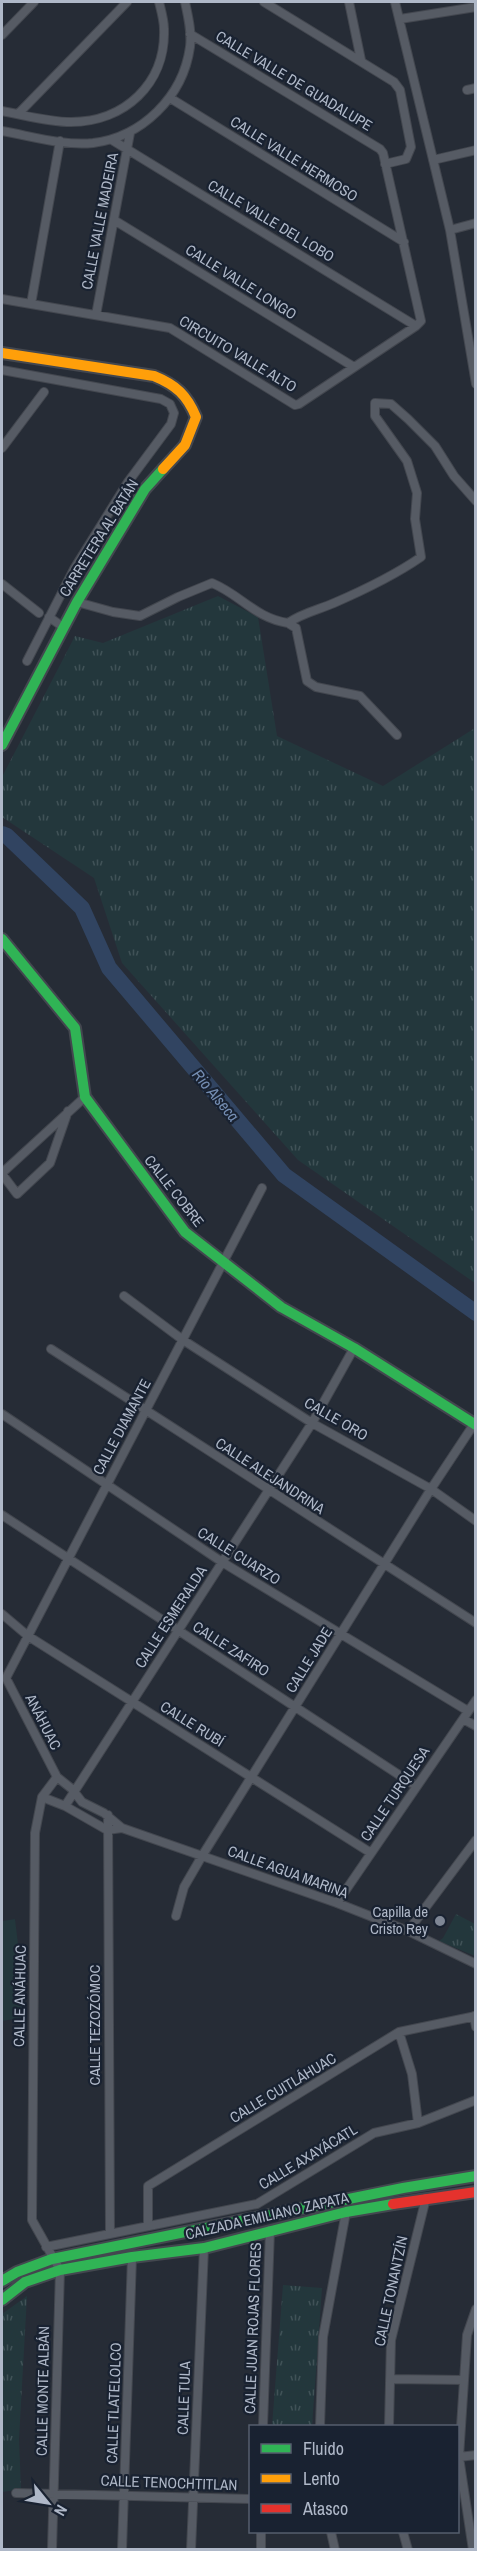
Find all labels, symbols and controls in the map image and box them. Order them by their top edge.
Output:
street label: CALLE VALLE DE GUADALUPE [212,25,377,136]
street label: CALLE VALLE HERMOSO [226,111,362,206]
street label: CALLE VALLE MADEIRA [76,150,123,291]
street label: CALLE VALLE DEL LOBO [204,174,339,267]
street label: CALLE VALLE LONGO [182,239,301,324]
street label: CIRCUITO VALLE ALTO [175,310,301,397]
street label: CARRETERA AL BATÁN [54,475,143,601]
water label: Rio Alseca [187,1064,245,1126]
street label: CALLE COBRE [140,1150,209,1231]
street label: CALLE DIAMANTE [87,1375,156,1478]
street label: CALLE ORO [301,1392,372,1445]
street label: CALLE ALEJANDRINA [212,1432,330,1519]
street label: CALLE CUARZO [194,1522,285,1589]
street label: CALLE ESMERALDA [130,1561,212,1672]
street label: CALLE ZAFIRO [189,1616,274,1681]
street label: CALLE JADE [280,1623,337,1697]
street label: ANÁHUAC [20,1689,67,1753]
street label: CALLE RUBÍ [156,1696,229,1752]
street label: CALLE TURQUESA [355,1741,435,1845]
street label: CALLE AGUA MARINA [225,1840,352,1903]
place label: Capilla de Cristo Rey [370,1901,429,1939]
marker: Capilla de Cristo Rey [433,1914,447,1928]
street label: CALLE ANÁHUAC [8,1945,31,2047]
street label: CALLE TEZOZÓMOC [84,1965,105,2085]
street label: CALLE CUITLÁHUAC [225,2047,340,2128]
street label: CALLE AXAYÁCATL [255,2119,361,2194]
street label: CALZADA EMILIANO ZAPATA [183,2186,351,2245]
street label: CALLE TONANTZÍN [369,2234,412,2348]
street label: CALLE JUAN ROJAS FLORES [239,2242,266,2414]
street label: CALLE MONTE ALBÁN [31,2326,54,2456]
street label: CALLE TLATELOLCO [101,2342,126,2464]
street label: CALLE TULA [172,2360,195,2435]
legend [249,2425,459,2533]
text: Fluido [303,2436,344,2461]
text: Lento [303,2466,340,2491]
street label: CALLE TENOCHTITLAN [100,2470,238,2495]
north arrow [18,2473,78,2533]
text: Atasco [302,2496,348,2521]
text: N [49,2501,73,2520]

